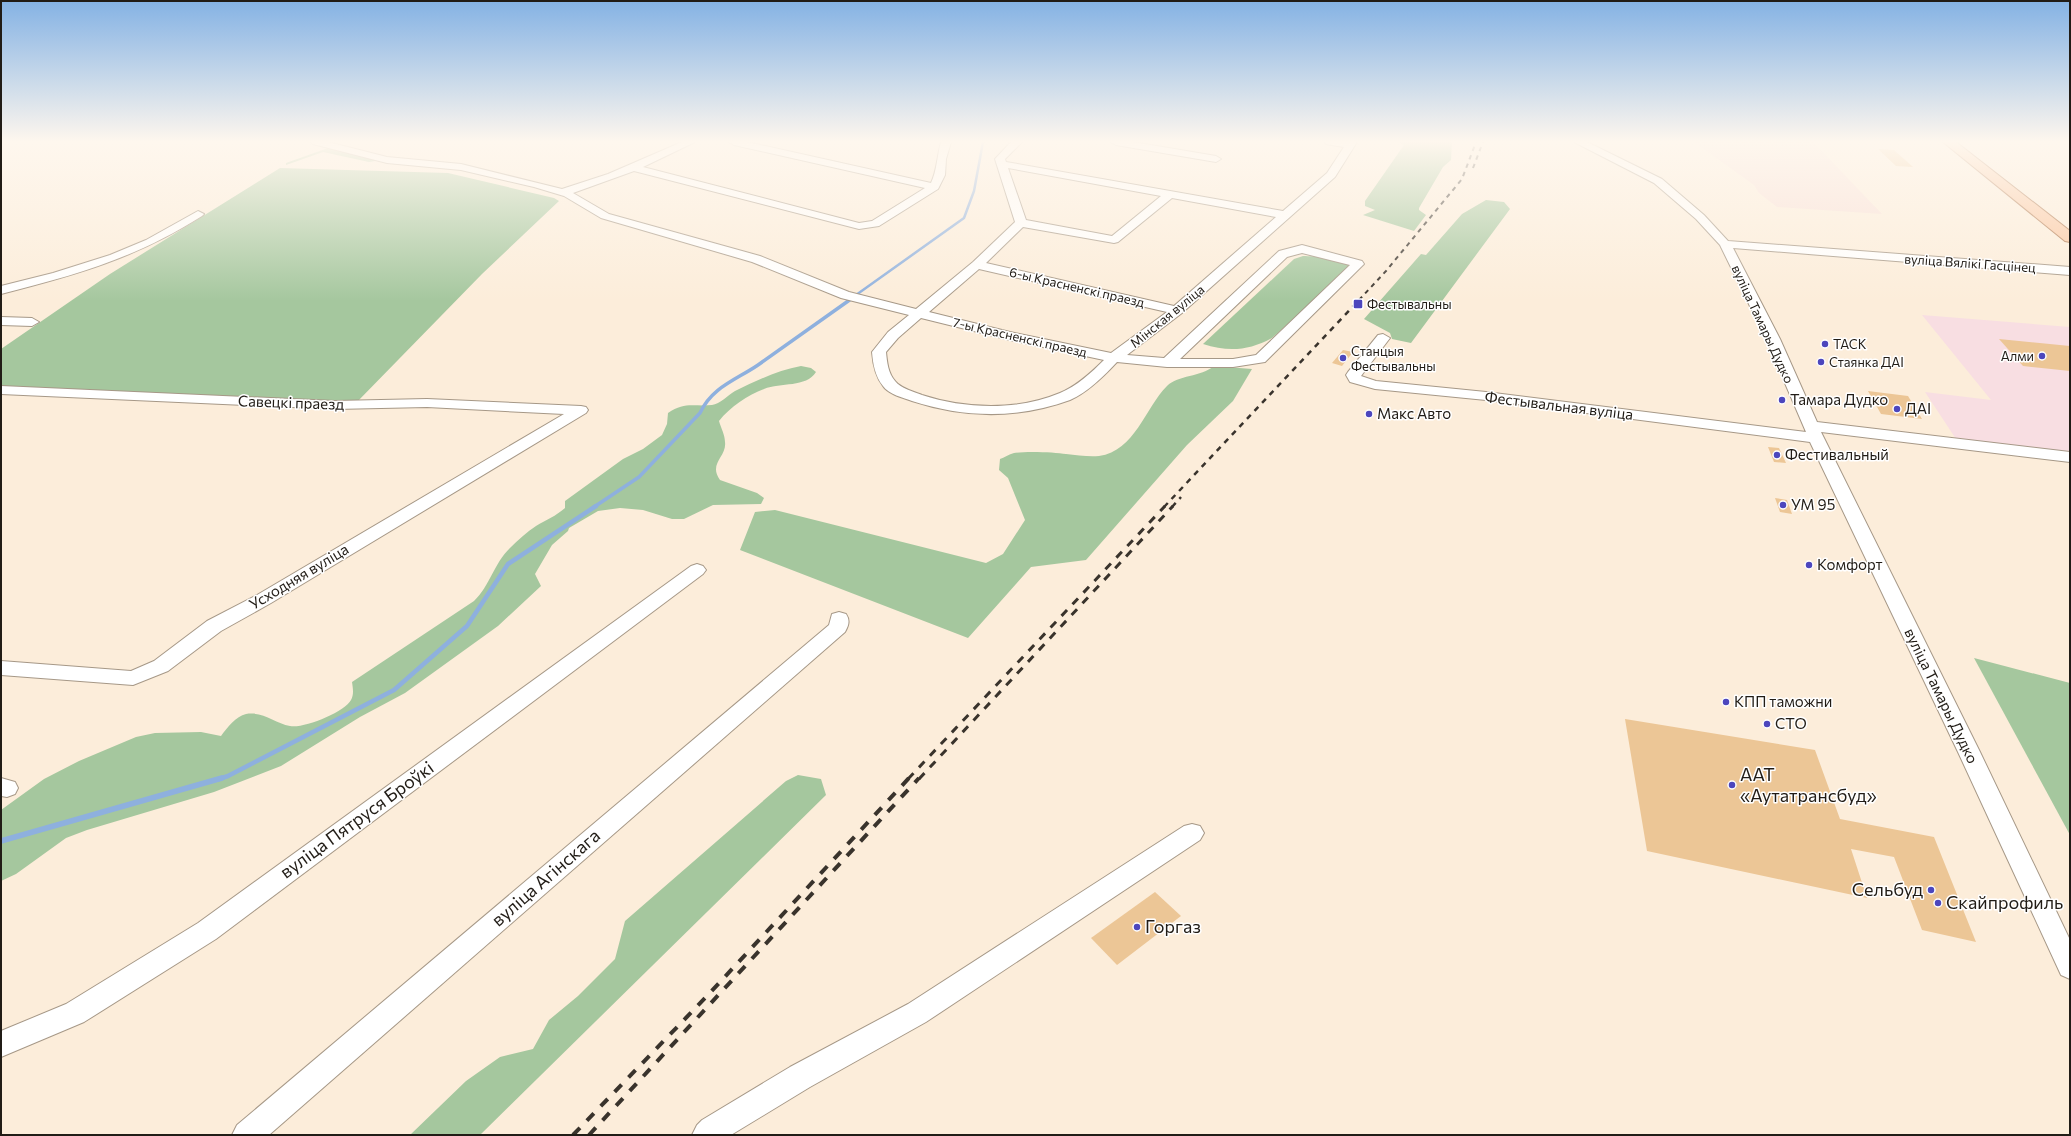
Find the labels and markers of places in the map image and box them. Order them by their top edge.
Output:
place label: Фестывальны [1367,296,1452,312]
marker: Фестывальны [1352,298,1364,310]
place label: ТАСК [1833,336,1867,352]
marker: ТАСК [1820,339,1830,349]
place label: Станцыя Фестывальны [1351,343,1436,374]
place label: Алми [2001,348,2034,364]
marker: Алми [2037,351,2047,361]
marker: Станцыя Фестывальны [1338,353,1348,363]
place label: Стаянка ДАІ [1829,354,1904,370]
marker: Стаянка ДАІ [1816,357,1826,367]
place label: Тамара Дудко [1790,390,1888,408]
marker: Тамара Дудко [1777,395,1787,405]
place label: ДАІ [1905,399,1931,417]
place label: Макс Авто [1377,404,1451,422]
marker: ДАІ [1892,404,1902,414]
marker: Макс Авто [1364,409,1374,419]
place label: Фестивальный [1785,445,1889,463]
marker: Фестивальный [1772,450,1782,460]
place label: УМ 95 [1791,495,1835,513]
marker: УМ 95 [1778,500,1788,510]
place label: Комфорт [1817,555,1883,573]
marker: Комфорт [1804,560,1814,570]
place label: КПП таможни [1734,692,1832,710]
marker: КПП таможни [1721,697,1731,707]
place label: СТО [1775,714,1807,732]
marker: СТО [1762,719,1772,729]
place label: ААТ «Аутатрансбуд» [1740,763,1877,806]
marker: ААТ «Аутатрансбуд» [1727,780,1737,790]
place label: Сельбуд [1852,878,1923,900]
marker: Сельбуд [1926,885,1936,895]
place label: Скайпрофиль [1946,891,2063,913]
marker: Скайпрофиль [1933,898,1943,908]
place label: Горгаз [1145,915,1201,937]
marker: Горгаз [1132,922,1142,932]

